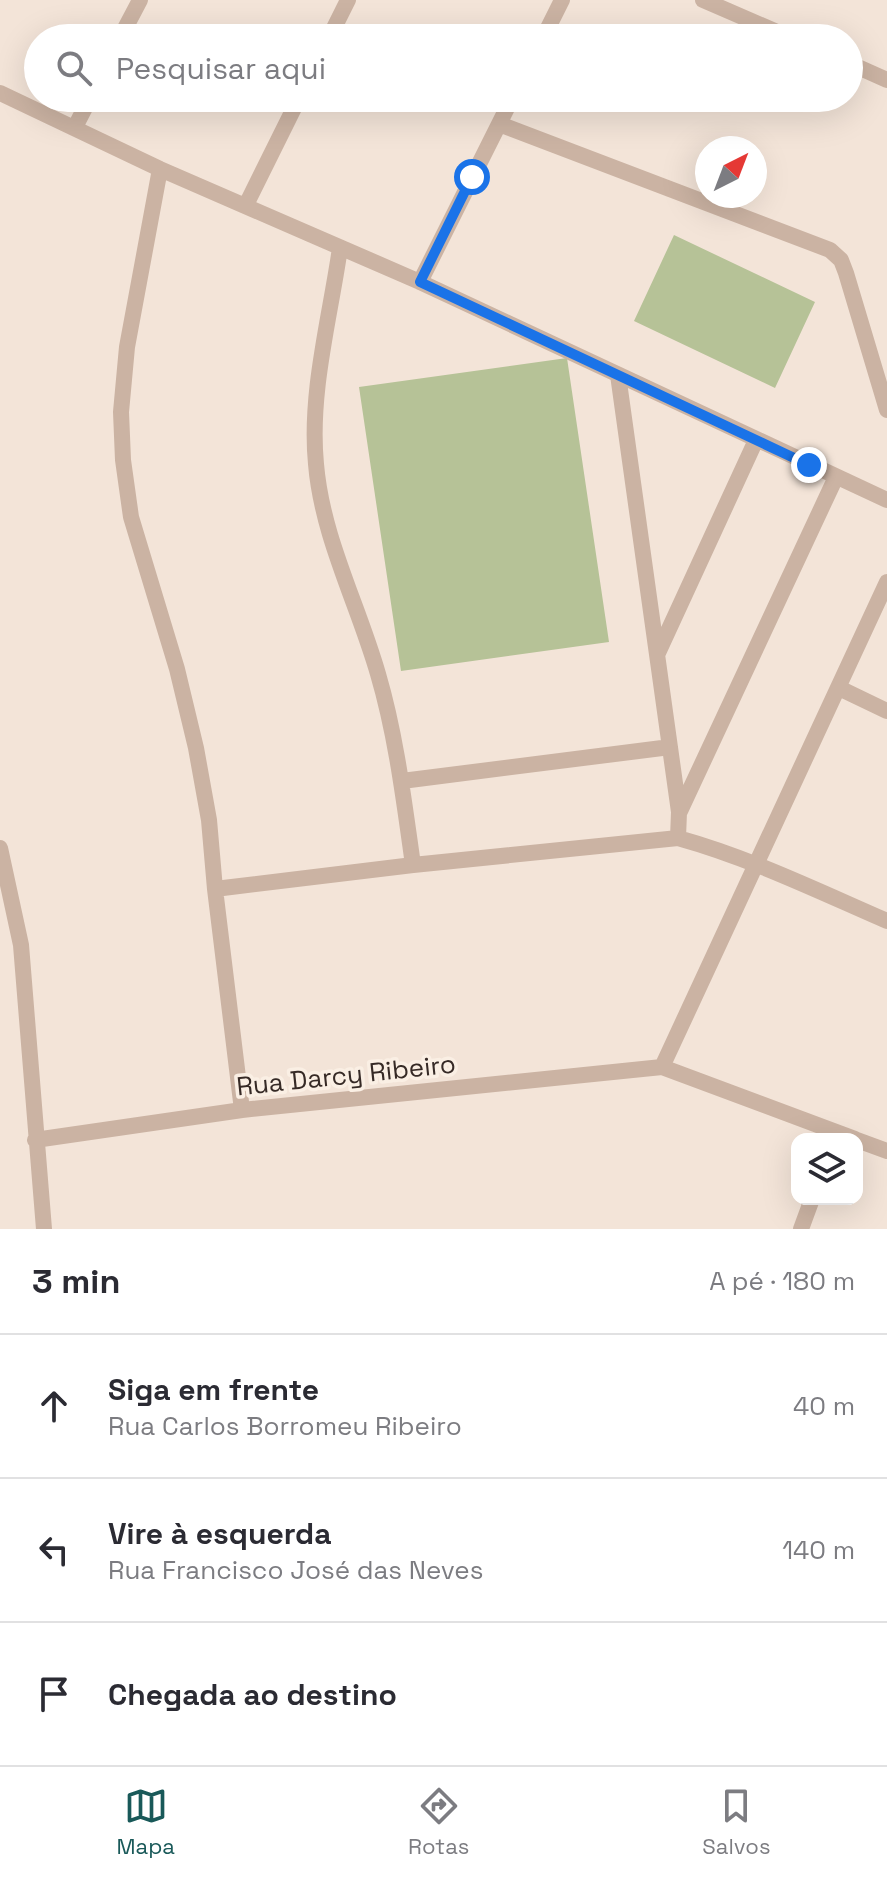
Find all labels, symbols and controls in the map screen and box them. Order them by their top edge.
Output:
search box [24,24,863,112]
icon: search [52,46,96,90]
text: Pesquisar aqui [116,49,326,88]
north arrow [695,136,767,208]
route start [454,159,490,195]
route end [791,447,827,483]
street label: Rua Darcy Ribeiro [235,1047,457,1103]
map controls [791,1133,863,1205]
button: layers [791,1133,863,1205]
text: 3 min [32,1260,120,1303]
text: A pé · 180 m [709,1264,855,1298]
text: Siga em frente [108,1370,319,1409]
icon: ahead [32,1384,76,1428]
text: 40 m [793,1389,855,1423]
text: Rua Carlos Borromeu Ribeiro [108,1409,462,1443]
text: Vire à esquerda [108,1514,332,1553]
icon: left [32,1528,76,1572]
text: 140 m [782,1533,855,1567]
text: Rua Francisco José das Neves [108,1553,483,1587]
icon: arrive [32,1672,76,1716]
text: Chegada ao destino [108,1675,397,1714]
tab: Mapa [117,1784,175,1860]
tab: Rotas [408,1784,469,1860]
tab: Salvos [702,1784,770,1860]

